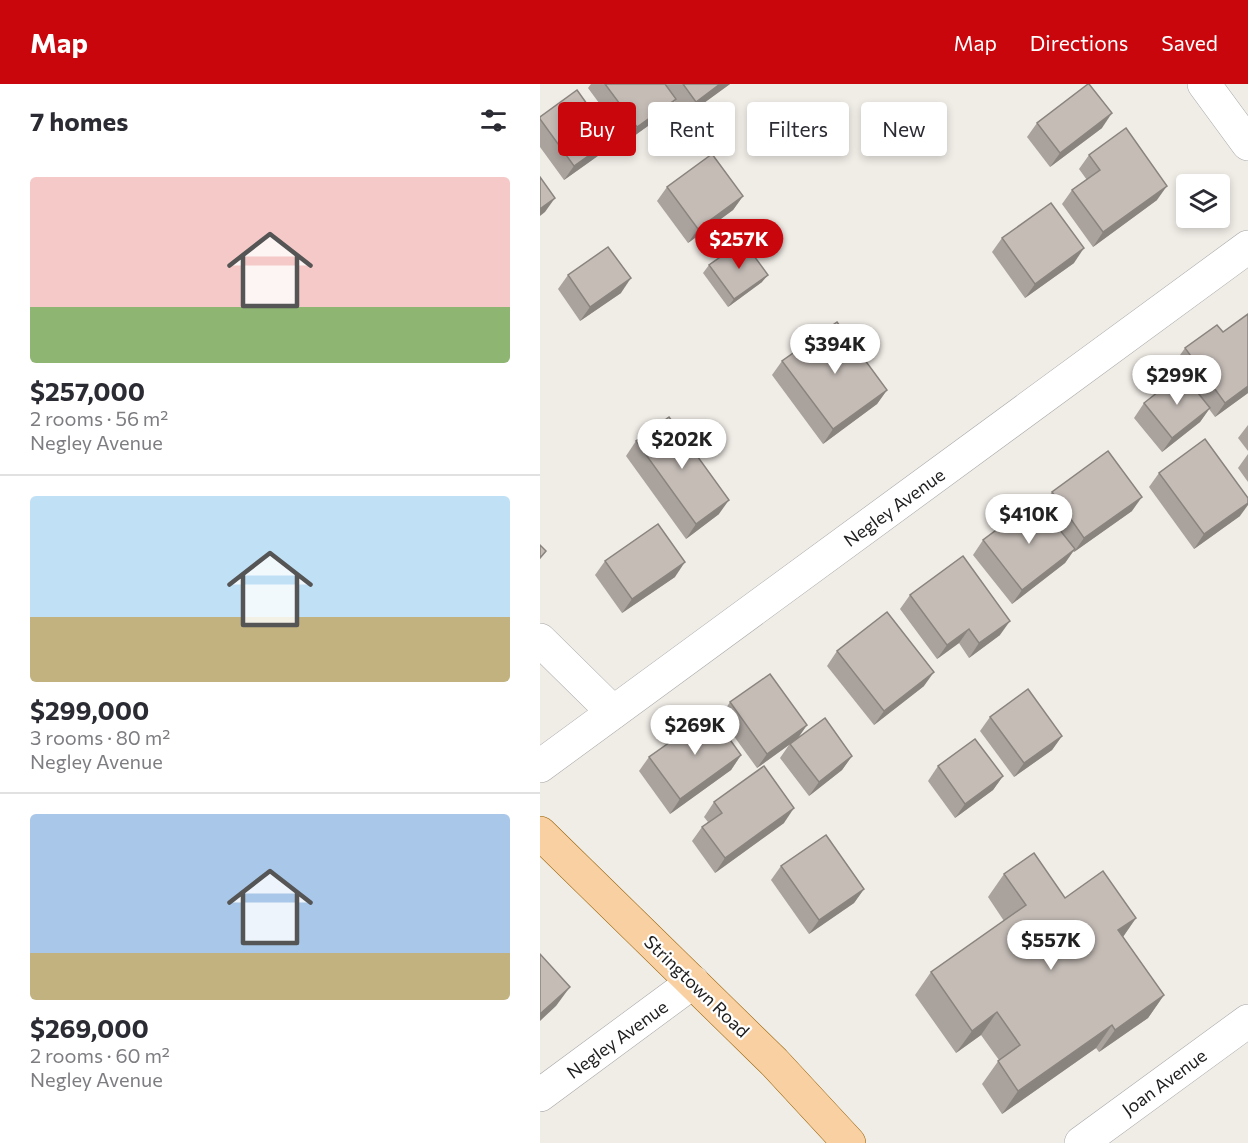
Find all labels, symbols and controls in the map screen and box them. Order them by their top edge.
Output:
text: Map [30,25,88,59]
text: Map [954,30,997,55]
text: Directions [1030,30,1128,55]
text: Saved [1161,30,1218,55]
chip: Buy [558,102,636,156]
chip: Rent [648,102,735,156]
chip: Filters [747,102,849,156]
chip: New [861,102,947,156]
icon: filters [477,104,510,137]
text: 7 homes [30,105,128,136]
map controls [1176,174,1230,228]
button: layers [1176,174,1230,228]
icon: home [216,216,324,324]
pin: $257K [697,219,781,270]
text: $257K [709,226,769,250]
pin: $394K [793,324,877,375]
text: $394K [804,331,866,355]
pin: $299K [1135,355,1219,406]
text: $299K [1146,362,1208,386]
text: $257,000 [30,375,145,406]
text: 2 rooms · 56 m² [30,406,168,430]
pin: $202K [640,419,724,470]
text: $202K [651,426,713,450]
text: Negley Avenue [30,430,163,454]
street label: Negley Avenue [839,463,949,551]
pin: $410K [987,494,1071,545]
text: $410K [999,501,1059,525]
icon: home [216,535,324,643]
text: $299,000 [30,694,149,725]
pin: $269K [653,705,737,756]
text: $269K [664,712,726,736]
text: 3 rooms · 80 m² [30,725,170,749]
text: Negley Avenue [30,749,163,773]
icon: home [216,853,324,961]
pin: $557K [1009,920,1093,971]
text: $557K [1021,927,1081,951]
street label: Stringtown Road [640,930,754,1042]
street label: Negley Avenue [562,995,672,1083]
text: $269,000 [30,1012,149,1043]
text: 2 rooms · 60 m² [30,1043,170,1067]
street label: Joan Avenue [1117,1044,1211,1120]
text: Negley Avenue [30,1067,163,1091]

